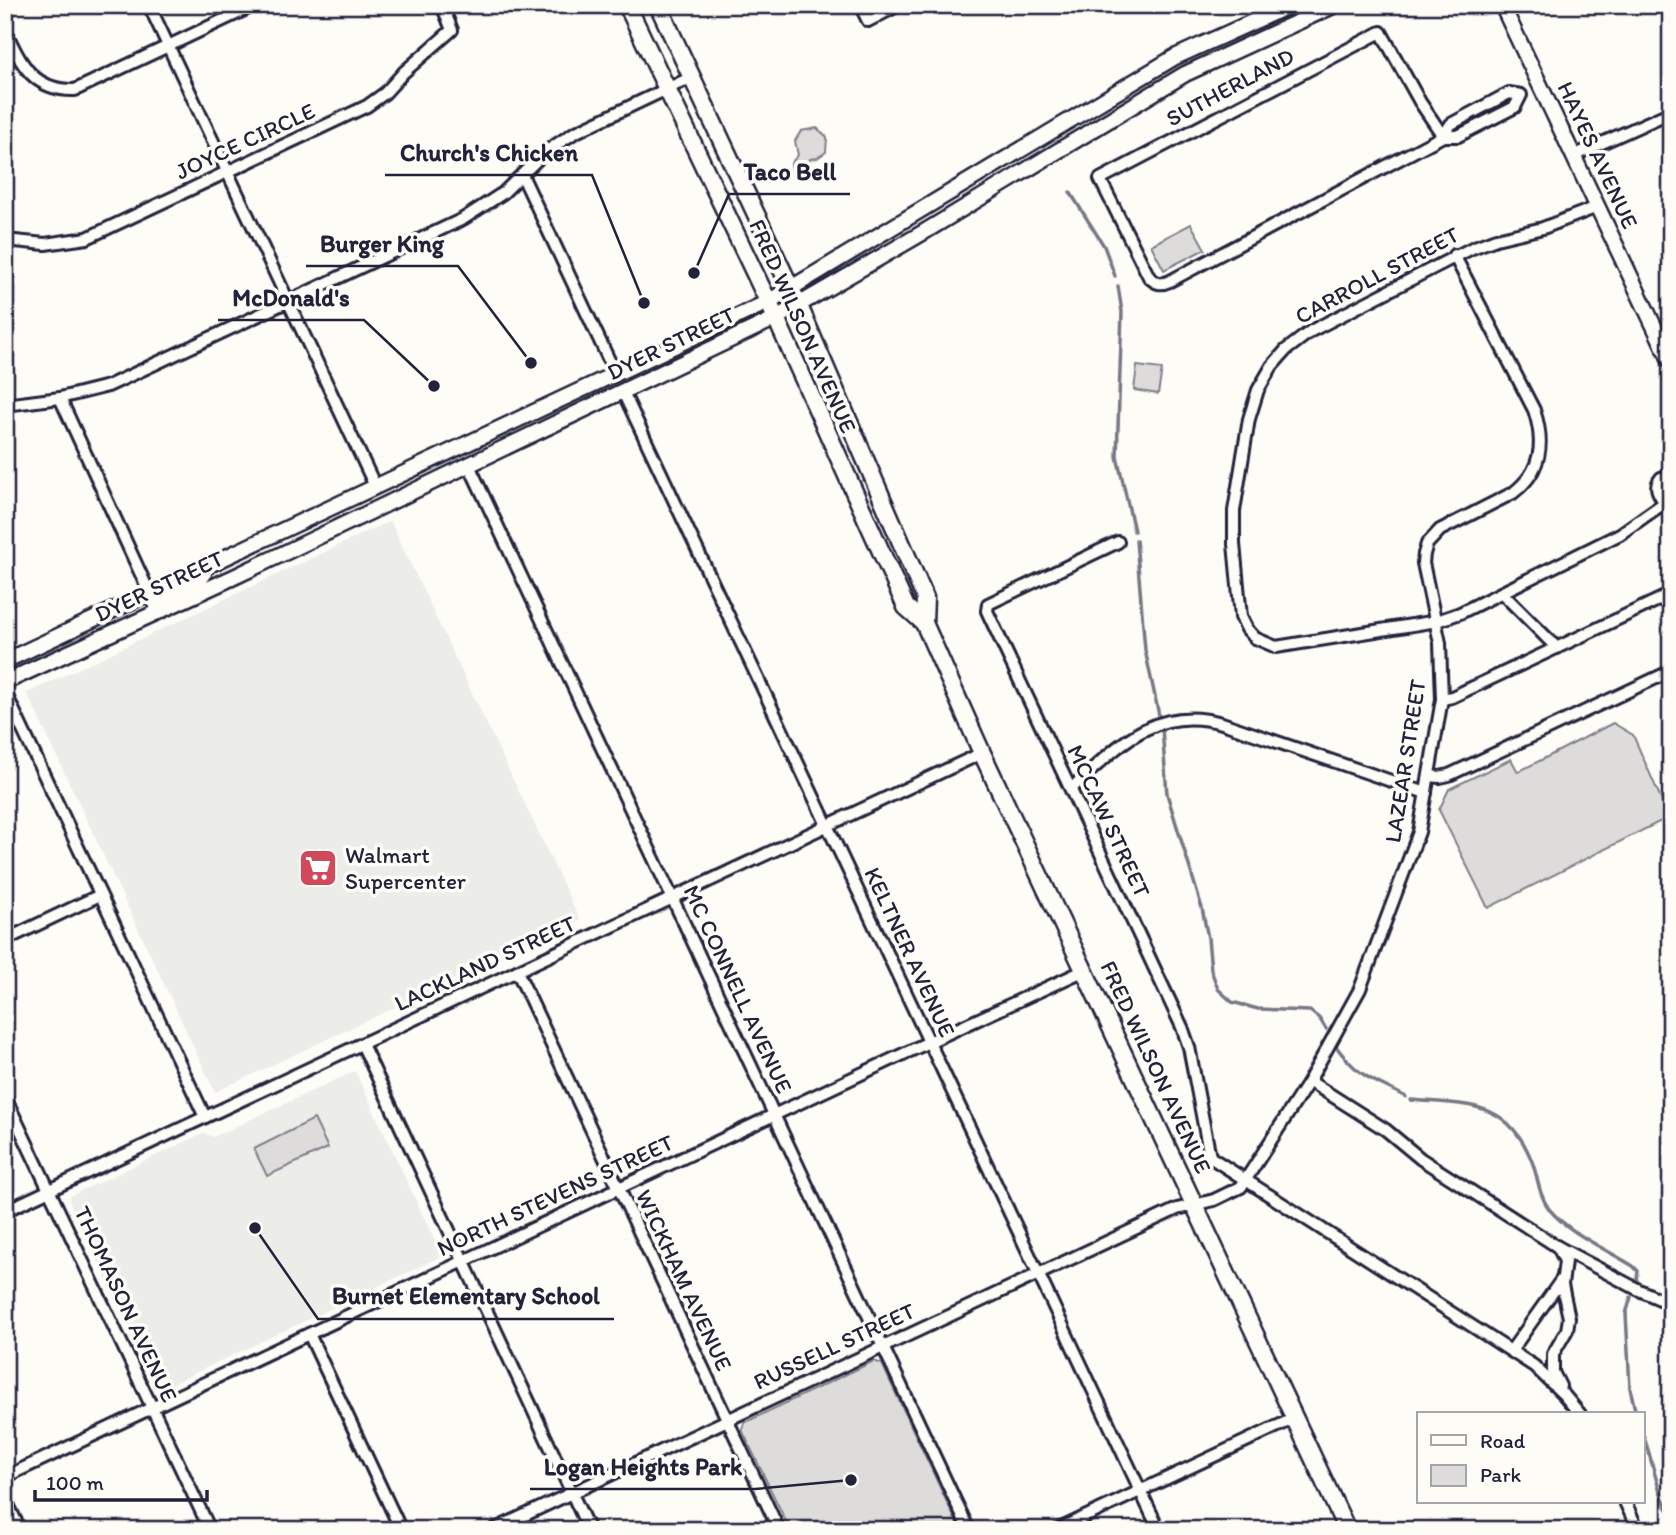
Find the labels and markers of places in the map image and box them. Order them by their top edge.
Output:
callout: Church's Chicken [385,130,592,175]
callout: Taco Bell [729,149,850,194]
callout: Burger King [306,221,458,266]
callout: McDonald's [218,275,364,320]
place label: Walmart Supercenter [345,841,466,895]
supermarket icon: Walmart Supercenter [297,847,339,889]
callout: Burnet Elementary School [318,1274,614,1319]
callout: Logan Heights Park [530,1444,755,1489]

